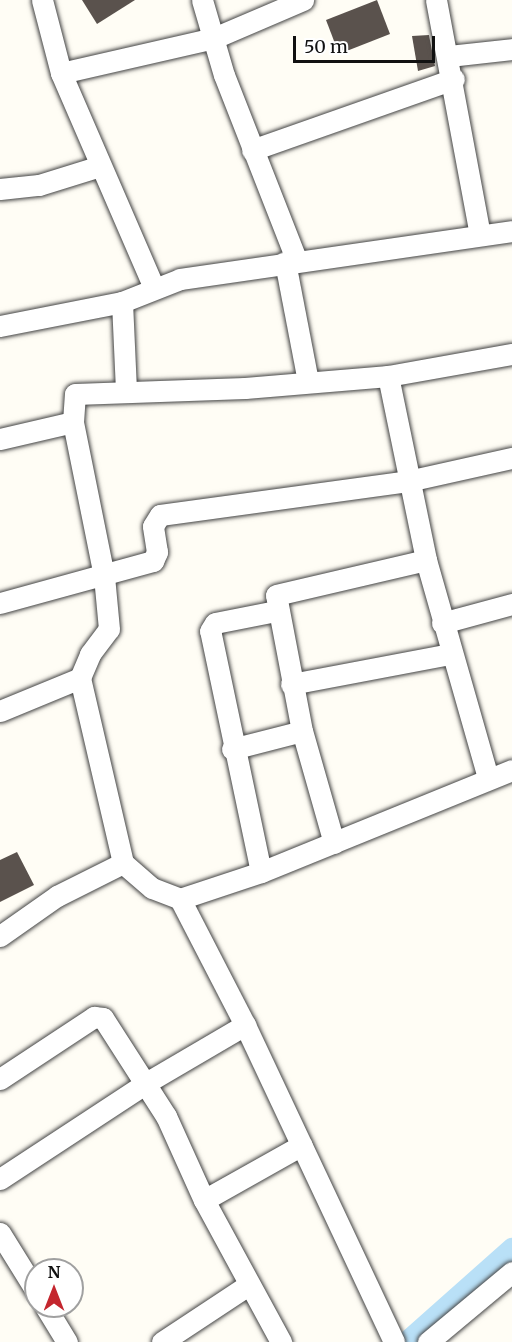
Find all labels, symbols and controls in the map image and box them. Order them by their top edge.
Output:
scale bar [296,24,438,62]
text: 50 m [304,35,348,58]
north arrow [24,1258,84,1318]
text: N [48,1262,60,1282]

